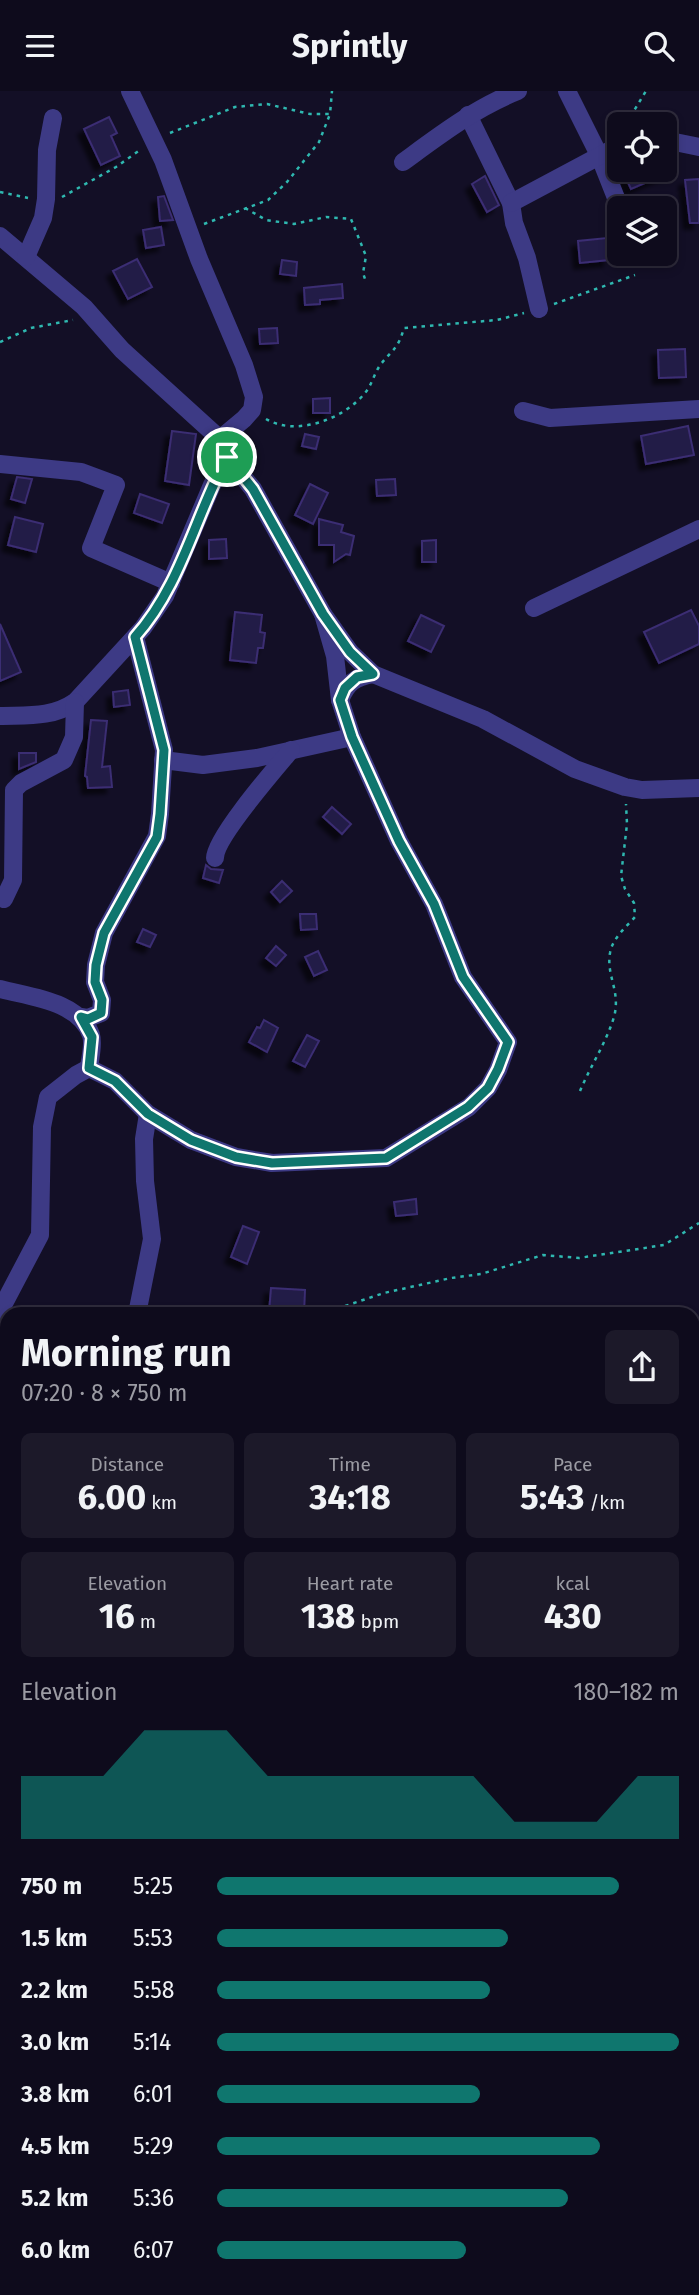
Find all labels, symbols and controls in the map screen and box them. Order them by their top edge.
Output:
icon: menu [21,27,59,65]
text: Sprintly [292,27,407,65]
icon: search [640,27,678,65]
map controls [607,112,677,266]
button: locate [607,112,677,182]
button: layers [607,196,677,266]
pin [197,427,257,487]
icon: arrive [208,438,246,476]
text: Morning run [21,1330,232,1376]
button: share [605,1330,679,1404]
text: 07:20 · 8 × 750 m [21,1379,187,1407]
text: Distance [90,1453,164,1476]
text: Time [329,1453,371,1476]
text: Pace [553,1453,592,1476]
text: 6.00 [78,1476,146,1518]
text: 34:18 [309,1476,391,1518]
text: 5:43 [520,1476,584,1518]
text: km [146,1491,177,1514]
text: /km [584,1491,625,1514]
text: Elevation [88,1572,167,1595]
text: Heart rate [307,1572,393,1595]
text: kcal [556,1572,590,1595]
text: 16 [99,1595,135,1637]
text: 138 [301,1595,355,1637]
text: 430 [544,1595,602,1637]
text: m [135,1610,156,1633]
text: bpm [355,1610,399,1633]
text: Elevation [21,1678,117,1706]
text: 180–182 m [574,1678,679,1706]
text: 750 m [21,1872,82,1900]
text: 5:25 [133,1872,173,1900]
text: 1.5 km [21,1924,87,1952]
text: 5:53 [133,1924,173,1952]
text: 2.2 km [21,1976,88,2004]
text: 5:58 [133,1976,174,2004]
text: 3.0 km [21,2028,89,2056]
text: 5:14 [133,2028,171,2056]
text: 3.8 km [21,2080,89,2108]
text: 6:01 [133,2080,173,2108]
text: 4.5 km [21,2132,90,2160]
text: 5:29 [133,2132,173,2160]
text: 5.2 km [21,2184,88,2212]
text: 5:36 [133,2184,174,2212]
text: 6.0 km [21,2236,90,2264]
text: 6:07 [133,2236,173,2264]

